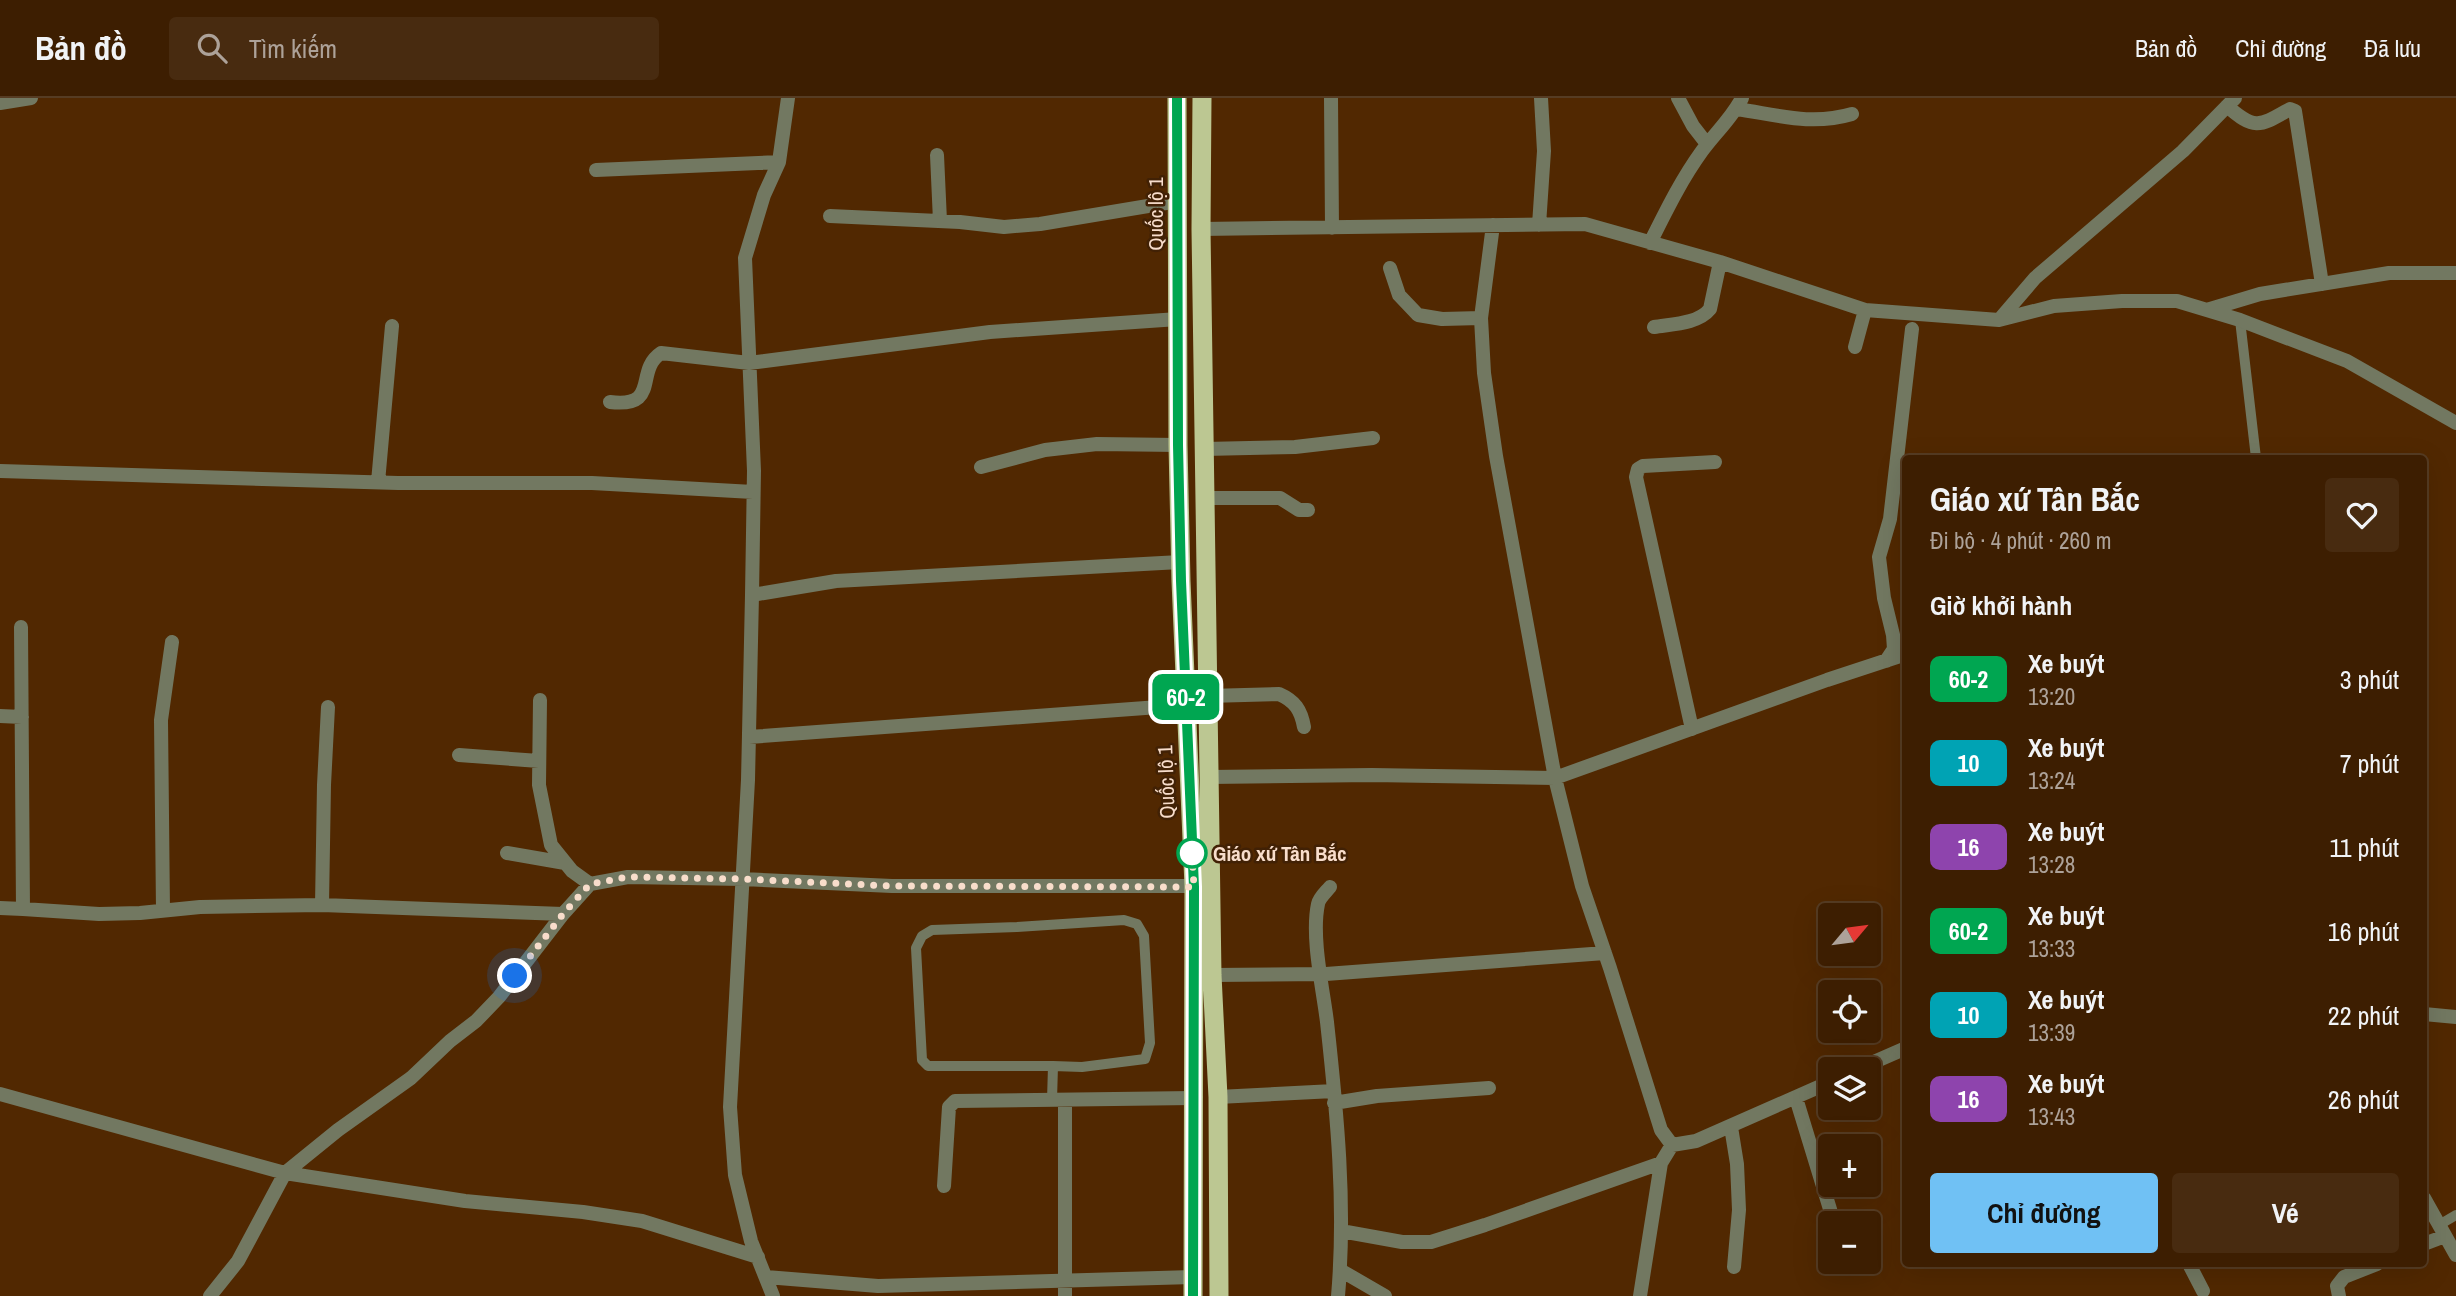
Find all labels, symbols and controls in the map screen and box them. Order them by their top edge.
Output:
search box [169,17,659,80]
text: Bản đồ [35,26,127,70]
icon: search [193,29,231,67]
text: Tìm kiếm [249,31,337,66]
text: Bản đồ [2135,32,2197,64]
text: Chỉ đường [2235,32,2326,64]
text: Đã lưu [2364,32,2421,64]
street label: Quốc lộ 1 [1141,177,1170,251]
text: Giáo xứ Tân Bắc [1930,477,2140,521]
button: heart [2325,478,2399,552]
text: Đi bộ · 4 phút · 260 m [1930,525,2111,556]
text: Giờ khởi hành [1930,588,2072,623]
text: Xe buýt [2028,646,2104,681]
text: 3 phút [2340,662,2399,697]
text: 60-2 [1949,663,1988,695]
line badge: 60-2 [1137,674,1235,720]
text: 60-2 [1166,681,1206,713]
text: 13:20 [2028,681,2075,712]
text: Xe buýt [2028,730,2104,765]
street label: Quốc lộ 1 [1150,744,1182,819]
text: 7 phút [2340,746,2399,781]
text: 10 [1958,747,1979,779]
text: 13:24 [2028,765,2075,796]
text: Xe buýt [2028,814,2104,849]
text: 11 phút [2329,830,2399,865]
text: 16 [1958,831,1979,863]
marker: Giáo xứ Tân Bắc [1177,838,1207,868]
place label: Giáo xứ Tân Bắc [1213,839,1347,868]
text: 13:28 [2028,849,2075,880]
text: Xe buýt [2028,898,2104,933]
north arrow [1818,903,1881,966]
map controls [1818,903,1881,1274]
text: 16 phút [2328,914,2399,949]
text: 60-2 [1949,915,1988,947]
text: 13:33 [2028,933,2075,964]
your location [497,958,532,993]
button: locate [1818,980,1881,1043]
text: Xe buýt [2028,982,2104,1017]
text: 22 phút [2328,998,2399,1033]
text: 10 [1958,999,1979,1031]
text: 13:39 [2028,1017,2075,1048]
button: layers [1818,1057,1881,1120]
text: Xe buýt [2028,1066,2104,1101]
text: 26 phút [2328,1082,2399,1117]
text: 16 [1958,1083,1979,1115]
text: 13:43 [2028,1101,2075,1132]
button: + [1818,1134,1881,1197]
button: Chỉ đường [1930,1173,2158,1253]
button: Vé [2172,1173,2399,1253]
button: − [1818,1211,1881,1274]

